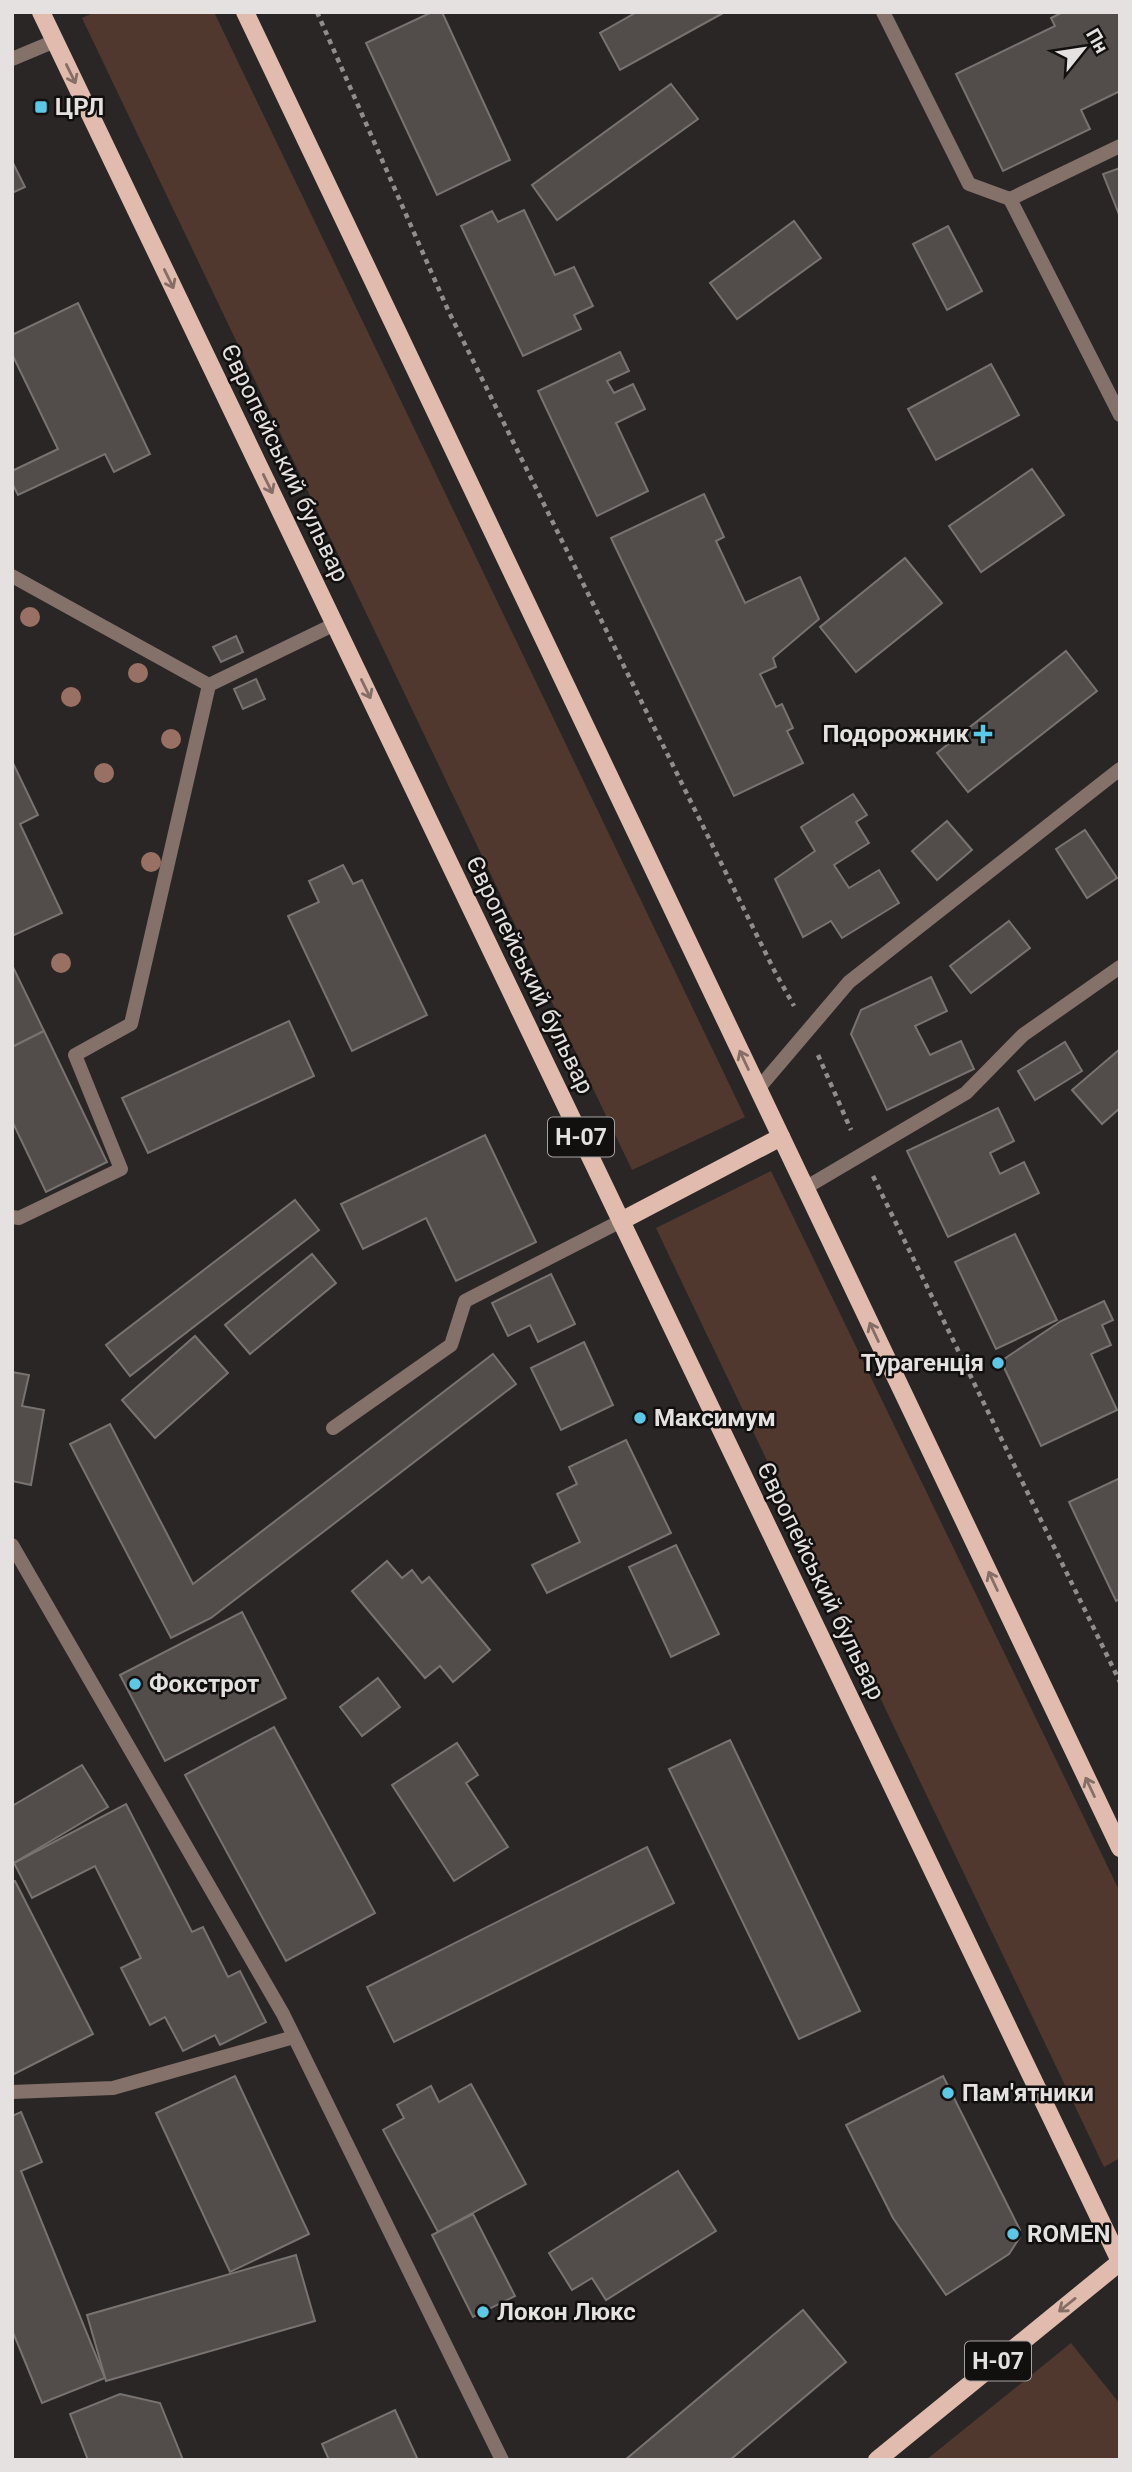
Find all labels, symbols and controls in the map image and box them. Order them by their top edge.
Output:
north arrow [1048,14,1118,84]
text: Пн [1081,25,1113,57]
one-way arrow [65,63,78,84]
place label: ЦРЛ [55,93,104,121]
marker: ЦРЛ [33,99,49,115]
one-way arrow [163,268,177,289]
street label: Європейський бульвар [215,340,355,586]
one-way arrow [261,473,275,494]
one-way arrow [360,678,373,699]
place label: Подорожник [823,720,969,748]
marker: Подорожник [975,726,991,742]
street label: Європейський бульвар [460,852,600,1098]
one-way arrow [737,1050,750,1071]
road number: Н-07 [548,1118,614,1156]
one-way arrow [866,1322,880,1343]
place label: Турагенція [861,1349,984,1377]
marker: Турагенція [990,1355,1006,1371]
place label: Максимум [654,1404,776,1432]
marker: Максимум [632,1410,648,1426]
street label: Європейський бульвар [751,1458,891,1704]
one-way arrow [985,1571,999,1592]
place label: Фокстрот [149,1670,259,1698]
marker: Фокстрот [127,1676,143,1692]
one-way arrow [1083,1777,1097,1798]
place label: Пам'ятники [962,2079,1094,2107]
marker: Пам'ятники [940,2085,956,2101]
place label: ROMEN [1027,2220,1110,2248]
marker: ROMEN [1005,2226,1021,2242]
one-way arrow [1058,2297,1076,2313]
place label: Локон Люкс [497,2298,636,2326]
marker: Локон Люкс [475,2304,491,2320]
road number: Н-07 [965,2342,1031,2380]

